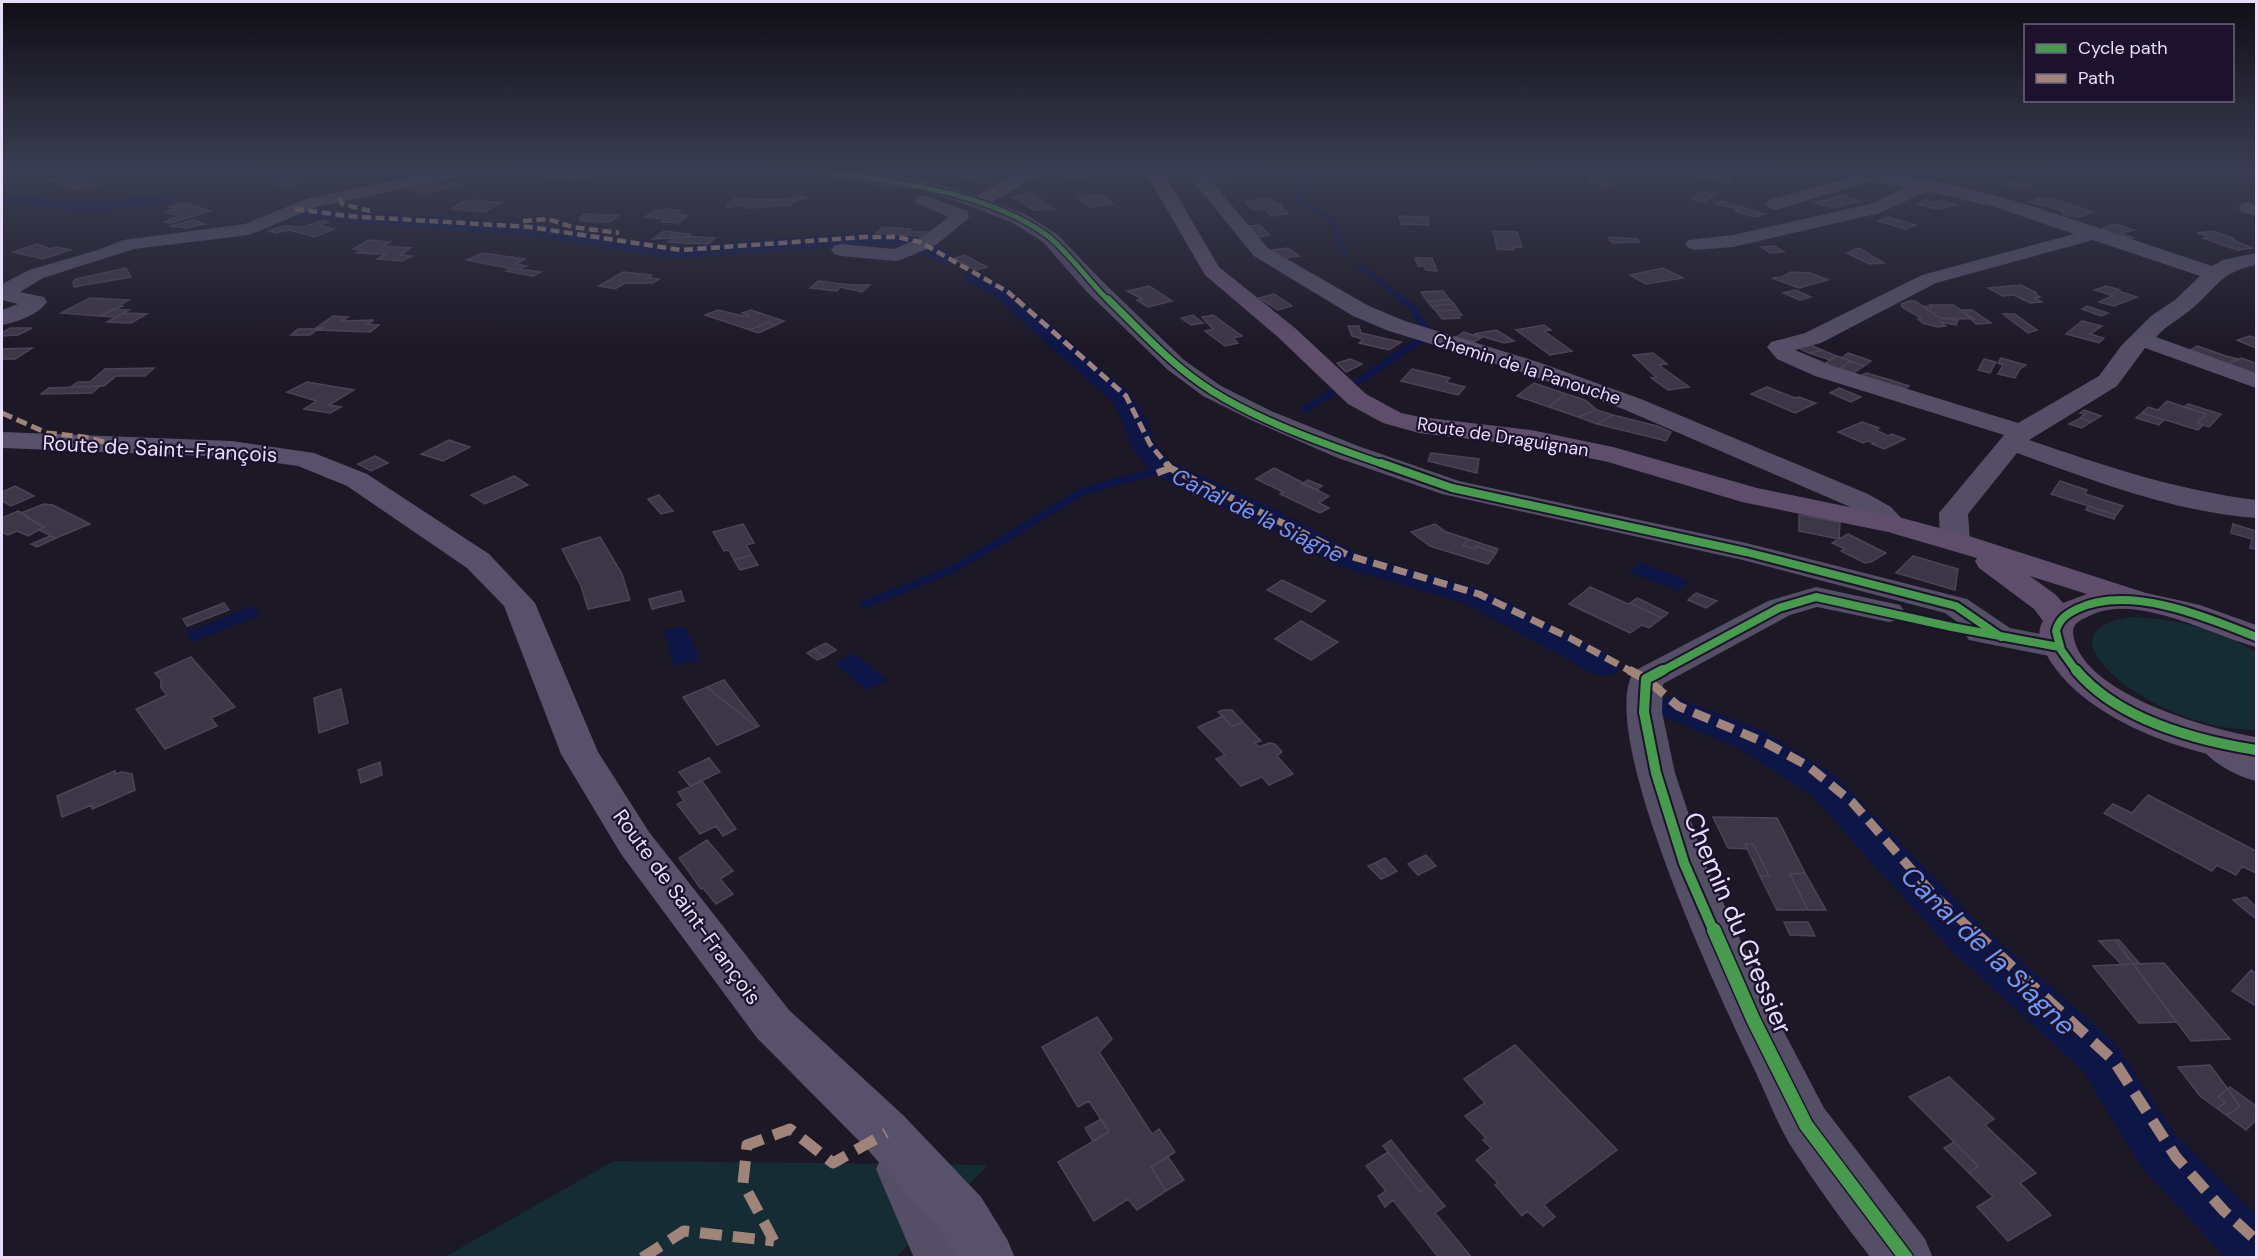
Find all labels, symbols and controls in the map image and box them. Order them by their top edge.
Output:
legend [2024,24,2234,102]
text: Cycle path [2078,36,2168,60]
text: Path [2078,66,2115,90]
street label: Chemin de la Panouche [1430,327,1624,411]
street label: Route de Draguignan [1416,412,1590,462]
street label: Route de Saint-François [42,429,278,469]
water label: Canal de la Siagne [1167,461,1348,570]
street label: Route de Saint-François [607,804,767,1010]
street label: Chemin du Gressier [1676,807,1800,1039]
water label: Canal de la Siagne [1894,858,2083,1043]

